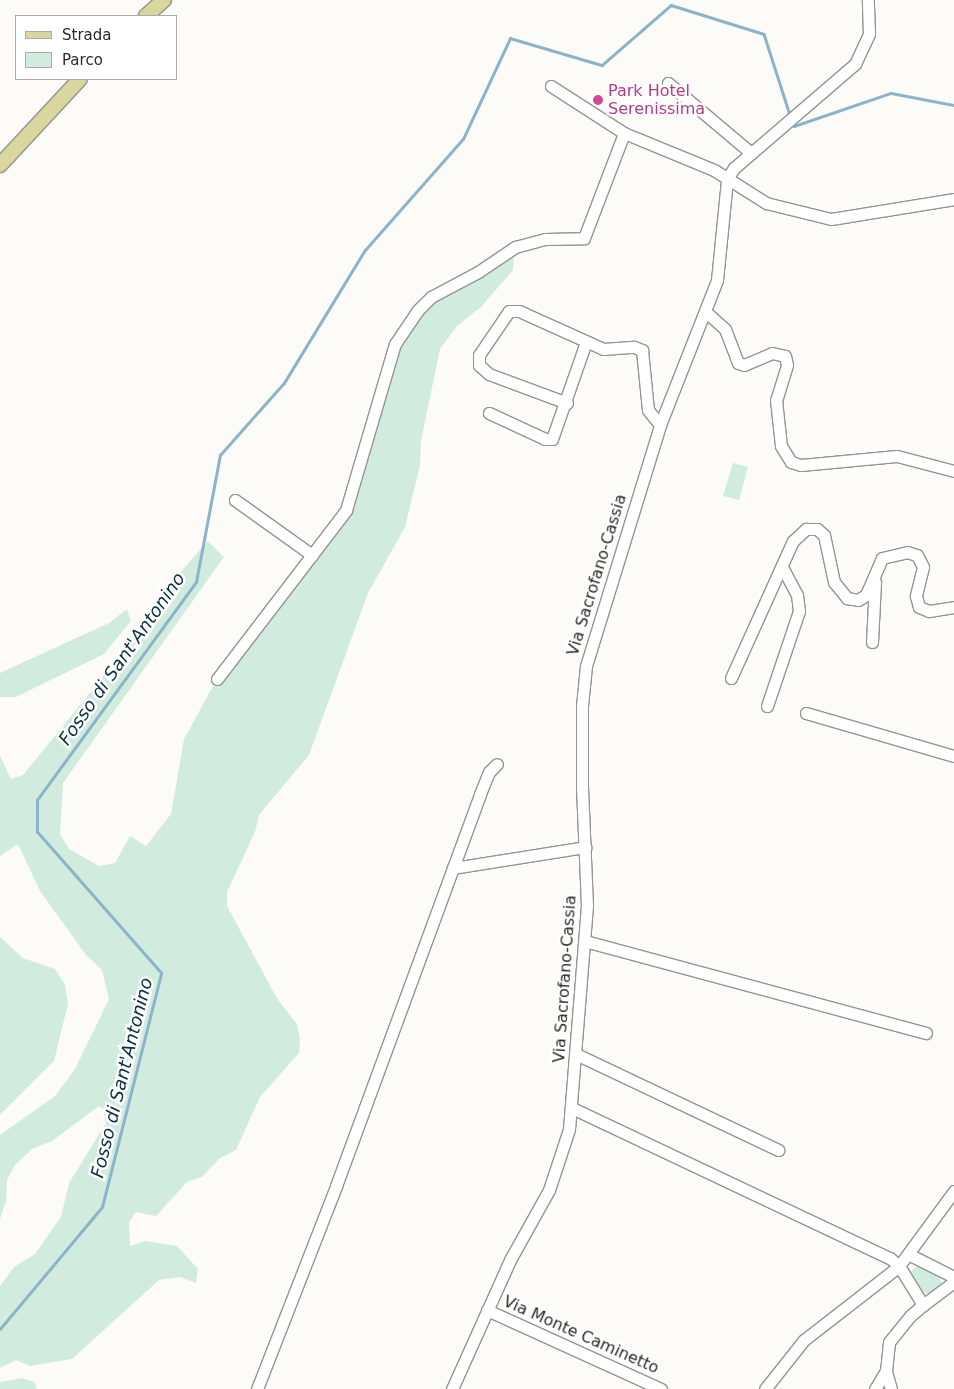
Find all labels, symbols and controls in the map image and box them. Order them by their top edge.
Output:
legend [15,15,178,80]
text: Strada [62,26,111,44]
text: Parco [62,51,103,69]
place label: Park Hotel Serenissima [608,81,705,119]
marker: Park Hotel Serenissima [592,94,604,106]
street label: Via Sacrofano-Cassia [563,492,631,658]
water label: Fosso di Sant'Antonino [54,569,190,749]
street label: Via Sacrofano-Cassia [550,895,580,1063]
water label: Fosso di Sant'Antonino [87,976,157,1180]
street label: Via Monte Caminetto [500,1292,662,1378]

